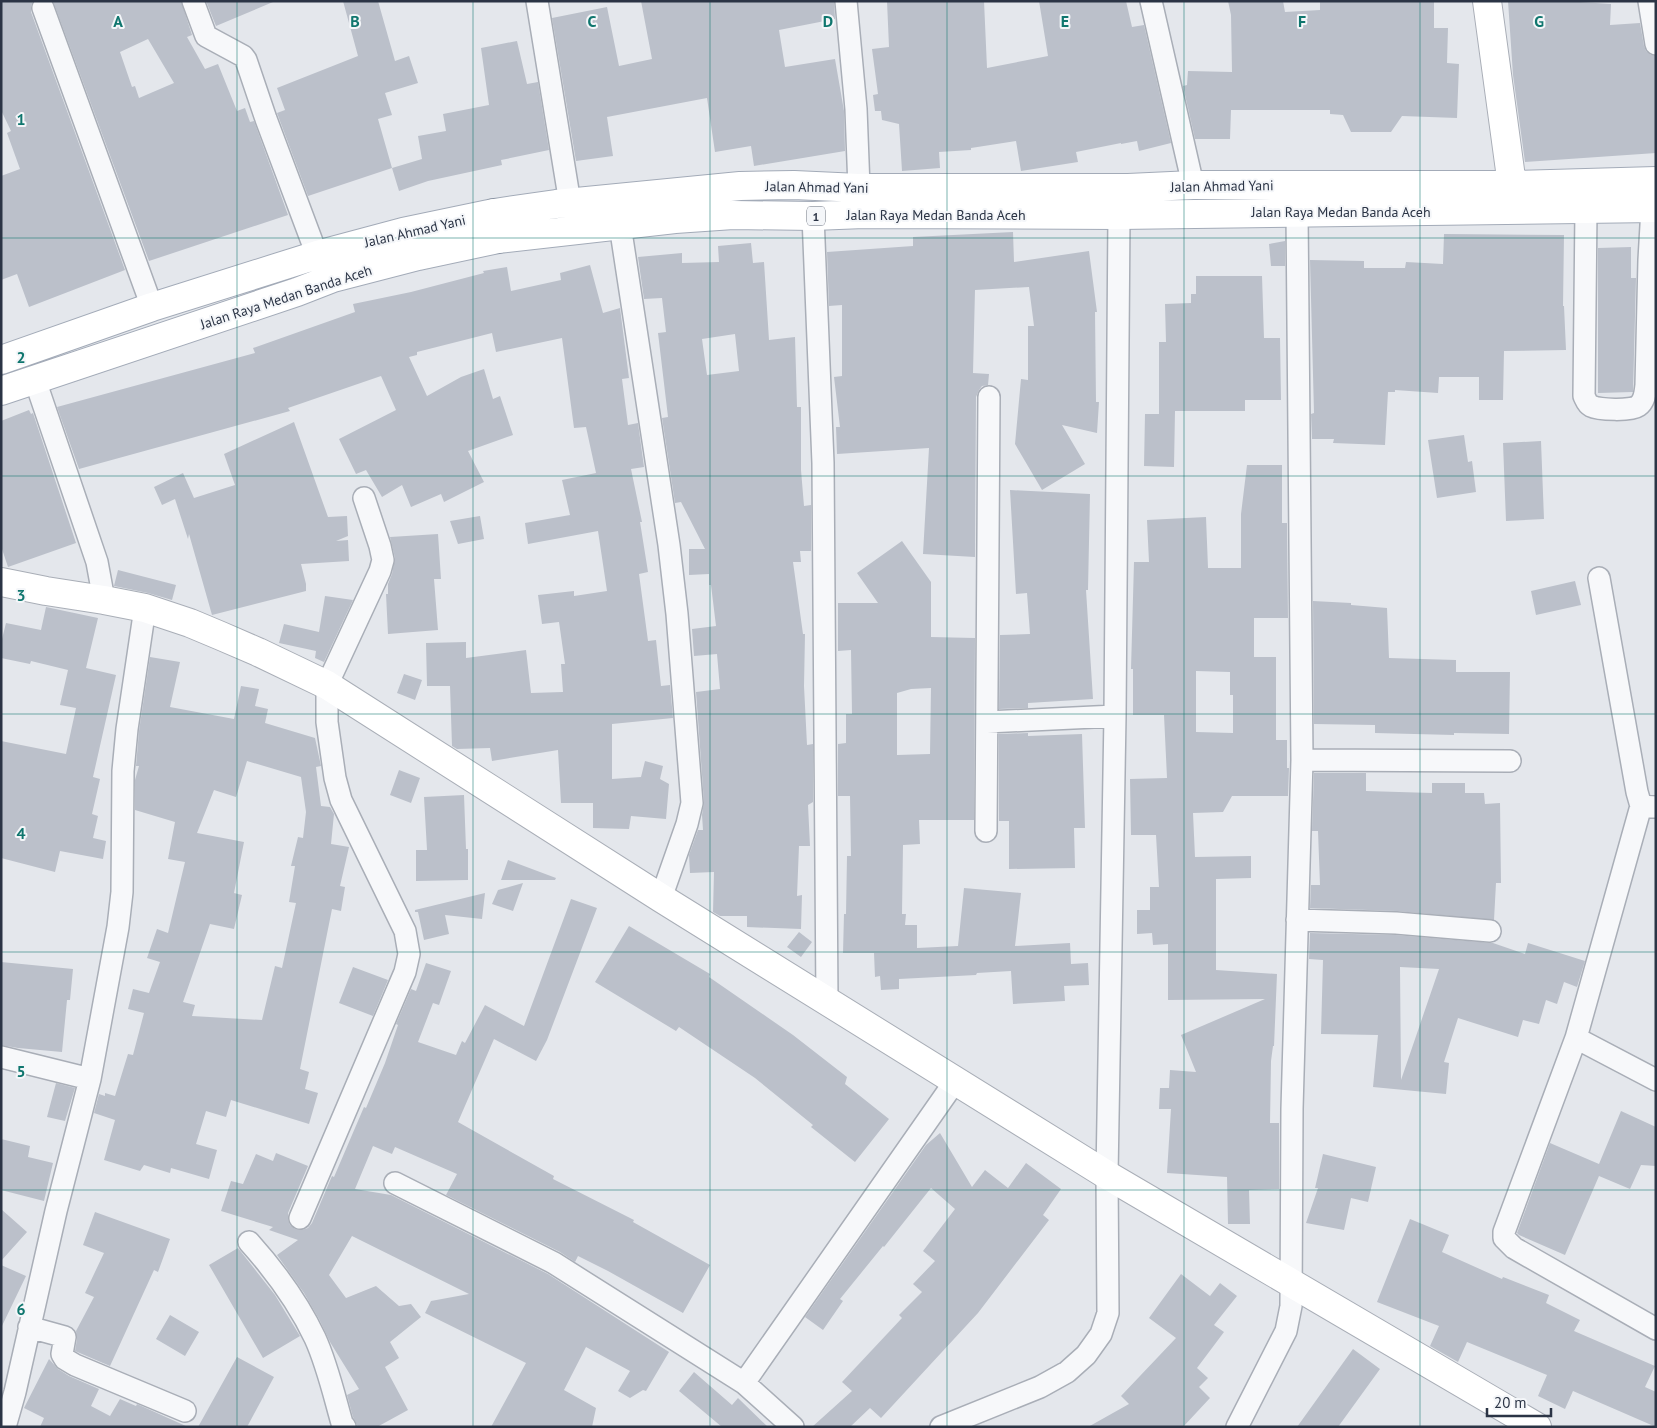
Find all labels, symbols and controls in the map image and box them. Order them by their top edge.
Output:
text: A [113,11,123,31]
text: B [350,11,360,31]
text: C [588,11,597,31]
text: D [823,11,833,31]
text: E [1061,11,1069,31]
text: F [1298,11,1306,31]
text: G [1534,11,1544,31]
text: 1 [16,109,26,129]
street label: Jalan Ahmad Yani [1169,176,1274,196]
street label: Jalan Ahmad Yani [764,177,869,197]
street label: Jalan Raya Medan Banda Aceh [1250,203,1431,221]
street label: Jalan Raya Medan Banda Aceh [845,206,1026,224]
road number: 1 [807,207,825,226]
street label: Jalan Ahmad Yani [362,211,467,252]
street label: Jalan Raya Medan Banda Aceh [197,261,374,334]
text: 2 [16,347,26,367]
text: 3 [16,585,26,605]
text: 4 [16,823,26,843]
text: 5 [16,1061,26,1081]
text: 6 [16,1299,26,1319]
scale bar [1487,1386,1551,1418]
text: 20 m [1494,1393,1527,1412]

